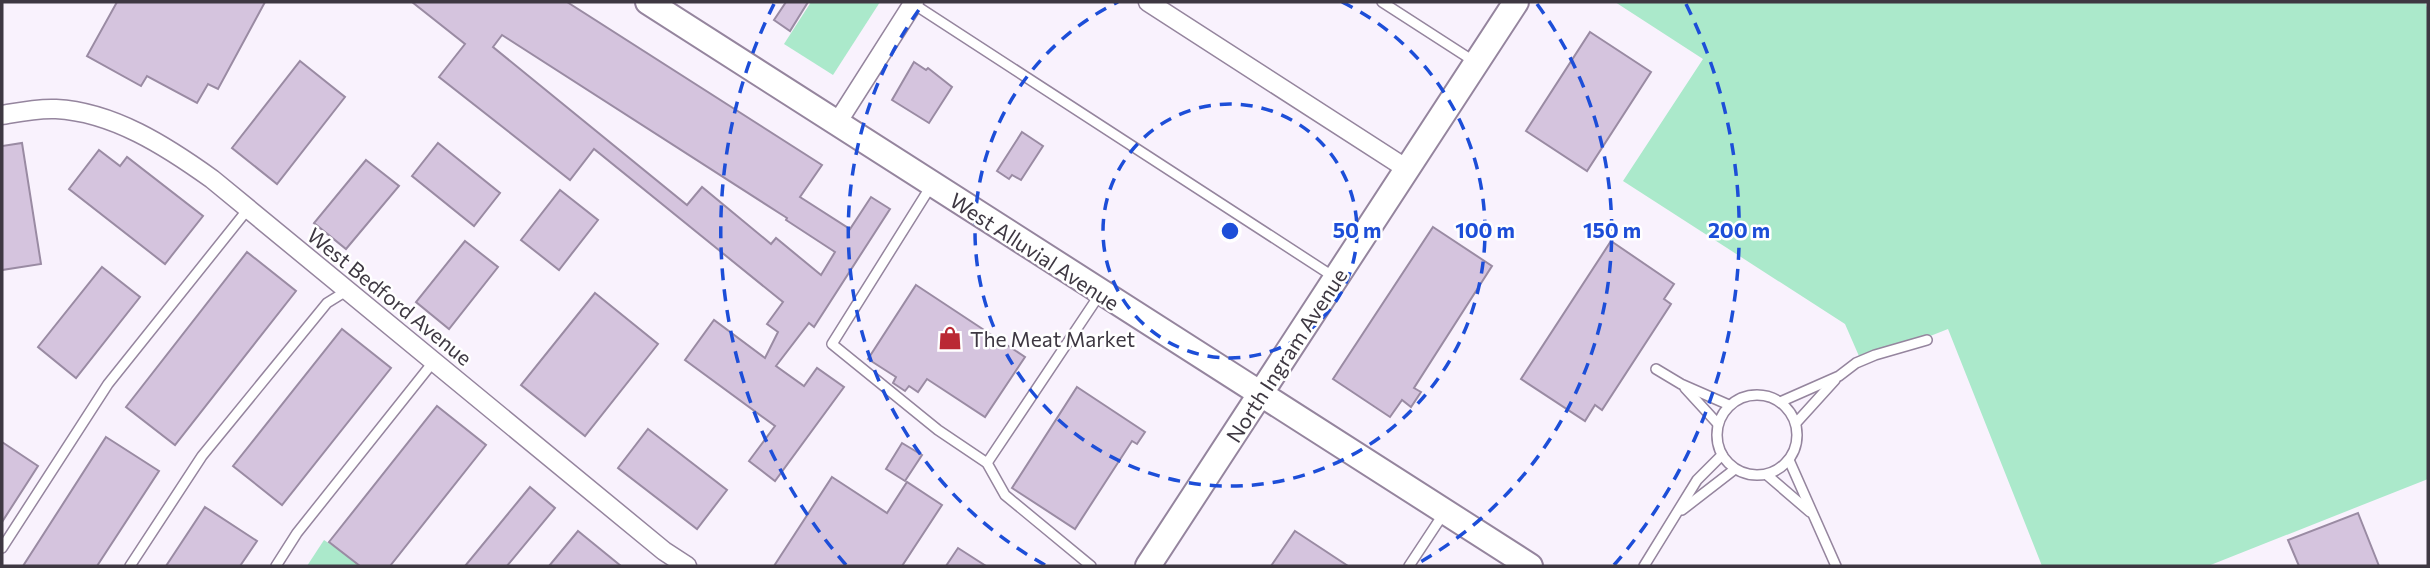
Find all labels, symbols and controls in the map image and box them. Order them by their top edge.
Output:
street label: West Alluvial Avenue [946,187,1124,315]
text: 50 m [1333,217,1381,242]
text: 100 m [1455,217,1515,242]
text: 150 m [1583,217,1641,242]
text: 200 m [1708,217,1770,242]
centre of rings [1218,219,1242,243]
street label: West Bedford Avenue [303,222,477,370]
street label: North Ingram Avenue [1220,263,1352,447]
shop icon: The Meat Market [936,324,964,352]
place label: The Meat Market [970,326,1135,351]

